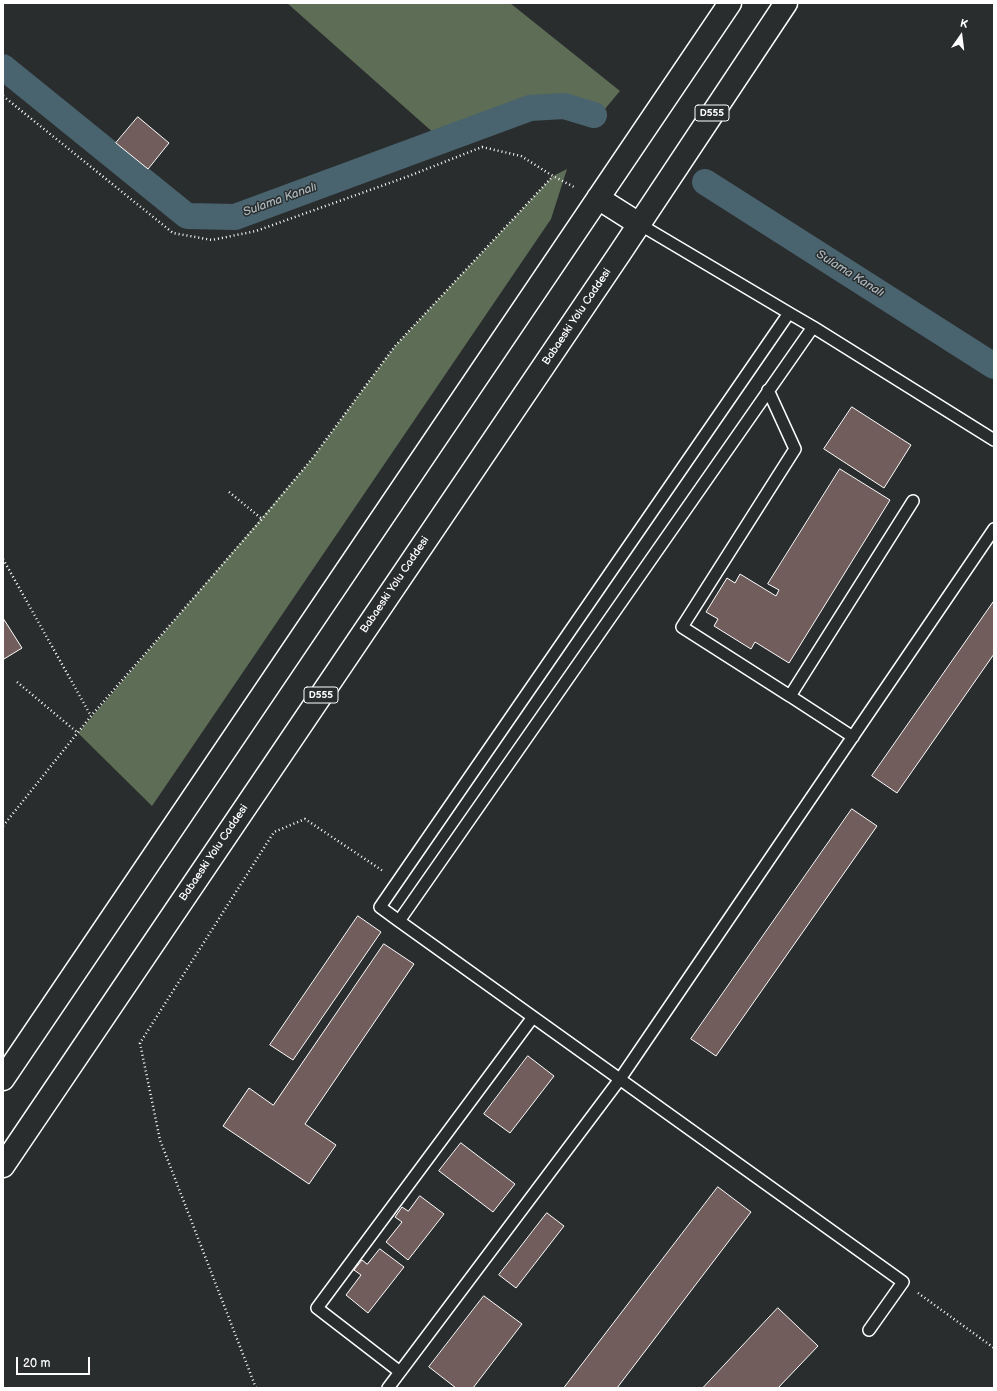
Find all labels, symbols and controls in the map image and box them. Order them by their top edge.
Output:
north arrow [941,16,981,56]
text: K [959,17,969,31]
road number: D555 [695,105,729,121]
water label: Sulama Kanalı [241,180,319,220]
water label: Sulama Kanalı [813,247,887,301]
street label: Babaeski Yolu Caddesi [540,266,614,368]
street label: Babaeski Yolu Caddesi [358,534,432,636]
road number: D555 [304,687,338,703]
street label: Babaeski Yolu Caddesi [177,802,251,904]
scale bar [18,1349,92,1375]
text: 20 m [23,1356,50,1371]

